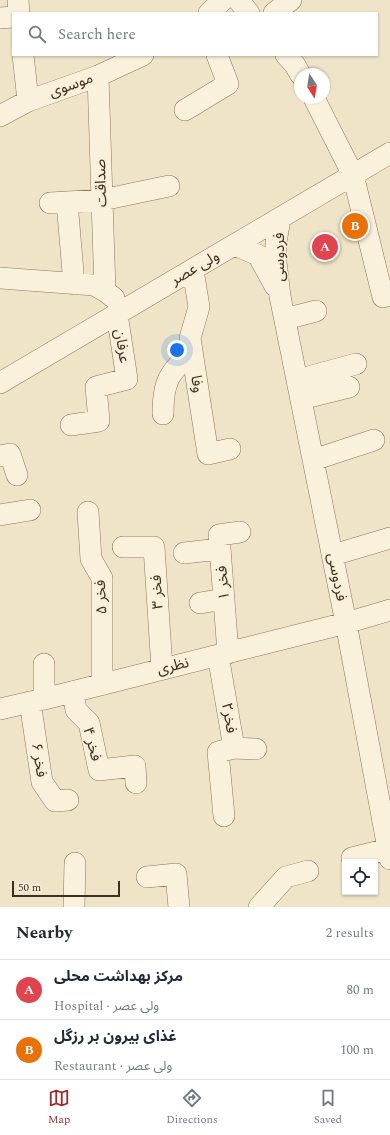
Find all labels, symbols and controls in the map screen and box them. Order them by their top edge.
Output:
search box [12,12,378,56]
icon: search [26,23,48,45]
text: Search here [58,23,136,46]
street label: موسوی [46,66,96,104]
north arrow [294,68,330,104]
street label: صداقت [89,159,113,207]
pin: B [342,211,368,241]
street label: فردوسی [268,232,291,281]
pin: A [312,232,338,262]
street label: ولی عصر [165,245,224,292]
street label: عرفان [108,327,136,365]
your location [167,340,187,360]
street label: وفا [184,373,210,395]
street label: فردوسی [321,551,353,603]
street label: فخر ۱ [210,564,236,601]
street label: فخر ۳ [145,574,169,610]
street label: فخر ۵ [89,579,113,615]
street label: نظری [155,651,191,681]
street label: فخر۲ [215,701,243,735]
street label: فخر ۴ [76,724,108,764]
street label: فخر ۶ [25,741,53,779]
map controls [342,859,378,895]
button: locate [342,859,378,895]
scale bar [12,879,120,898]
text: 50 m [18,879,41,896]
text: Nearby [16,920,72,946]
text: 2 results [326,923,374,943]
text: مرکز بهداشت محلی [54,965,183,988]
text: A [24,980,34,1000]
text: 80 m [347,980,374,1000]
text: Hospital · ولی عصر [54,996,159,1016]
text: غذای بیرون بر رزگل [54,1025,177,1048]
text: B [24,1040,34,1060]
text: 100 m [340,1040,374,1060]
text: Restaurant · ولی عصر [54,1056,172,1076]
tab: Map [48,1087,70,1128]
tab: Directions [166,1087,218,1128]
tab: Saved [314,1087,342,1128]

